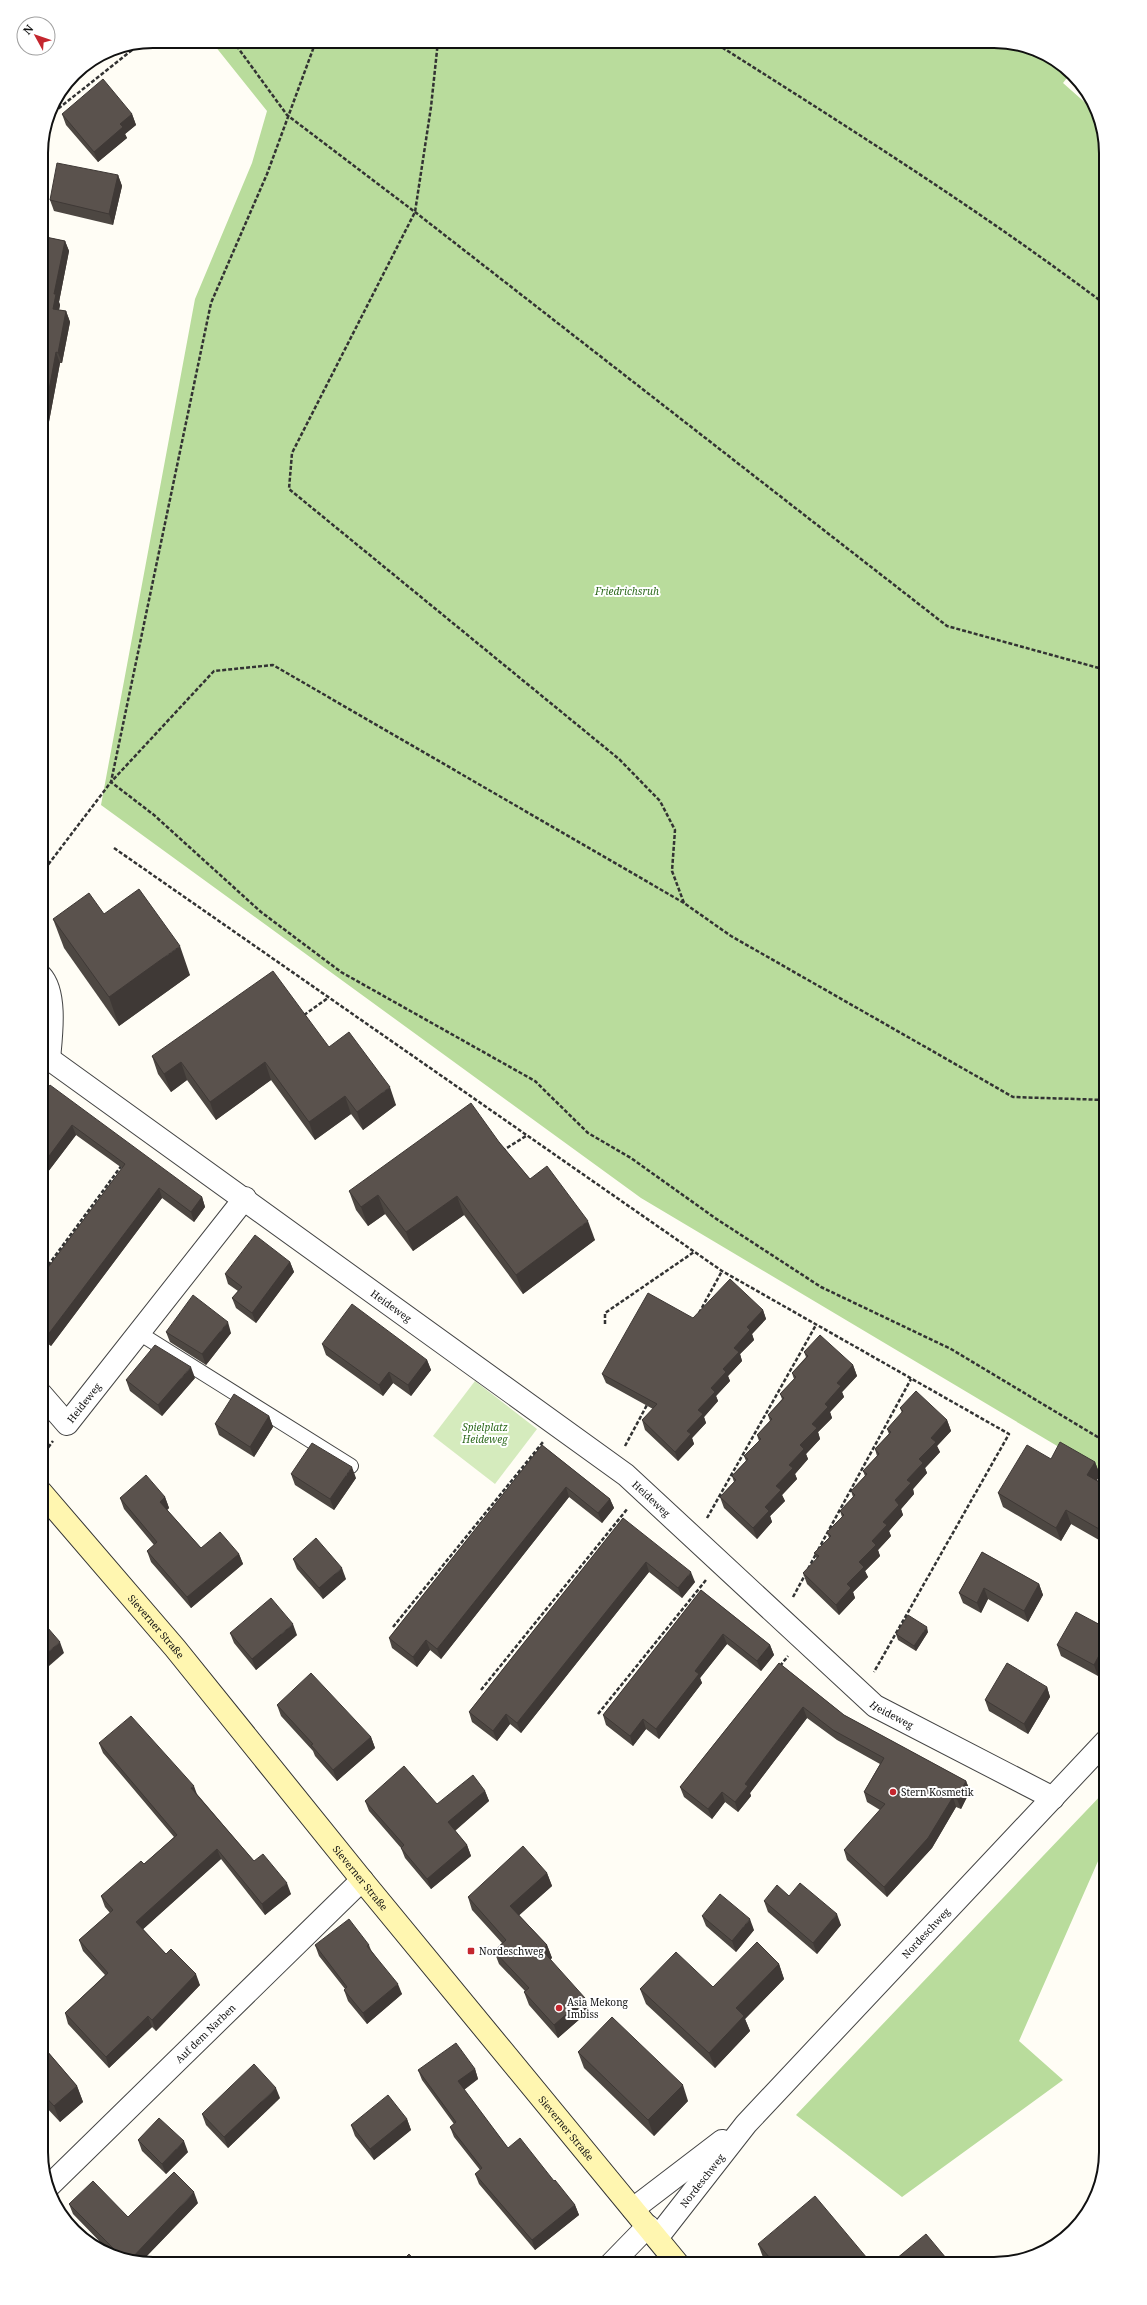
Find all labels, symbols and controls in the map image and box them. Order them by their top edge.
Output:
north arrow [16,16,56,56]
text: N [19,21,37,37]
park label: Friedrichsruh [594,584,659,598]
street label: Heideweg [368,1286,415,1326]
street label: Heideweg [64,1379,104,1425]
park label: Spielplatz Heideweg [461,1420,508,1446]
street label: Heideweg [629,1477,674,1520]
street label: Sieverner Straße [125,1591,188,1661]
street label: Heideweg [867,1698,917,1732]
place label: Stern Kosmetik [901,1785,974,1799]
marker: Stern Kosmetik [888,1787,898,1797]
street label: Sieverner Straße [330,1842,391,1913]
street label: Nordeschweg [898,1904,953,1961]
place label: Nordeschweg [479,1944,544,1958]
marker: Nordeschweg [466,1946,476,1956]
place label: Asia Mekong Imbiss [567,1995,629,2021]
street label: Auf dem Narben [172,2000,239,2066]
marker: Asia Mekong Imbiss [554,2003,564,2013]
street label: Sieverner Straße [535,2093,597,2163]
street label: Nordeschweg [676,2150,728,2210]

